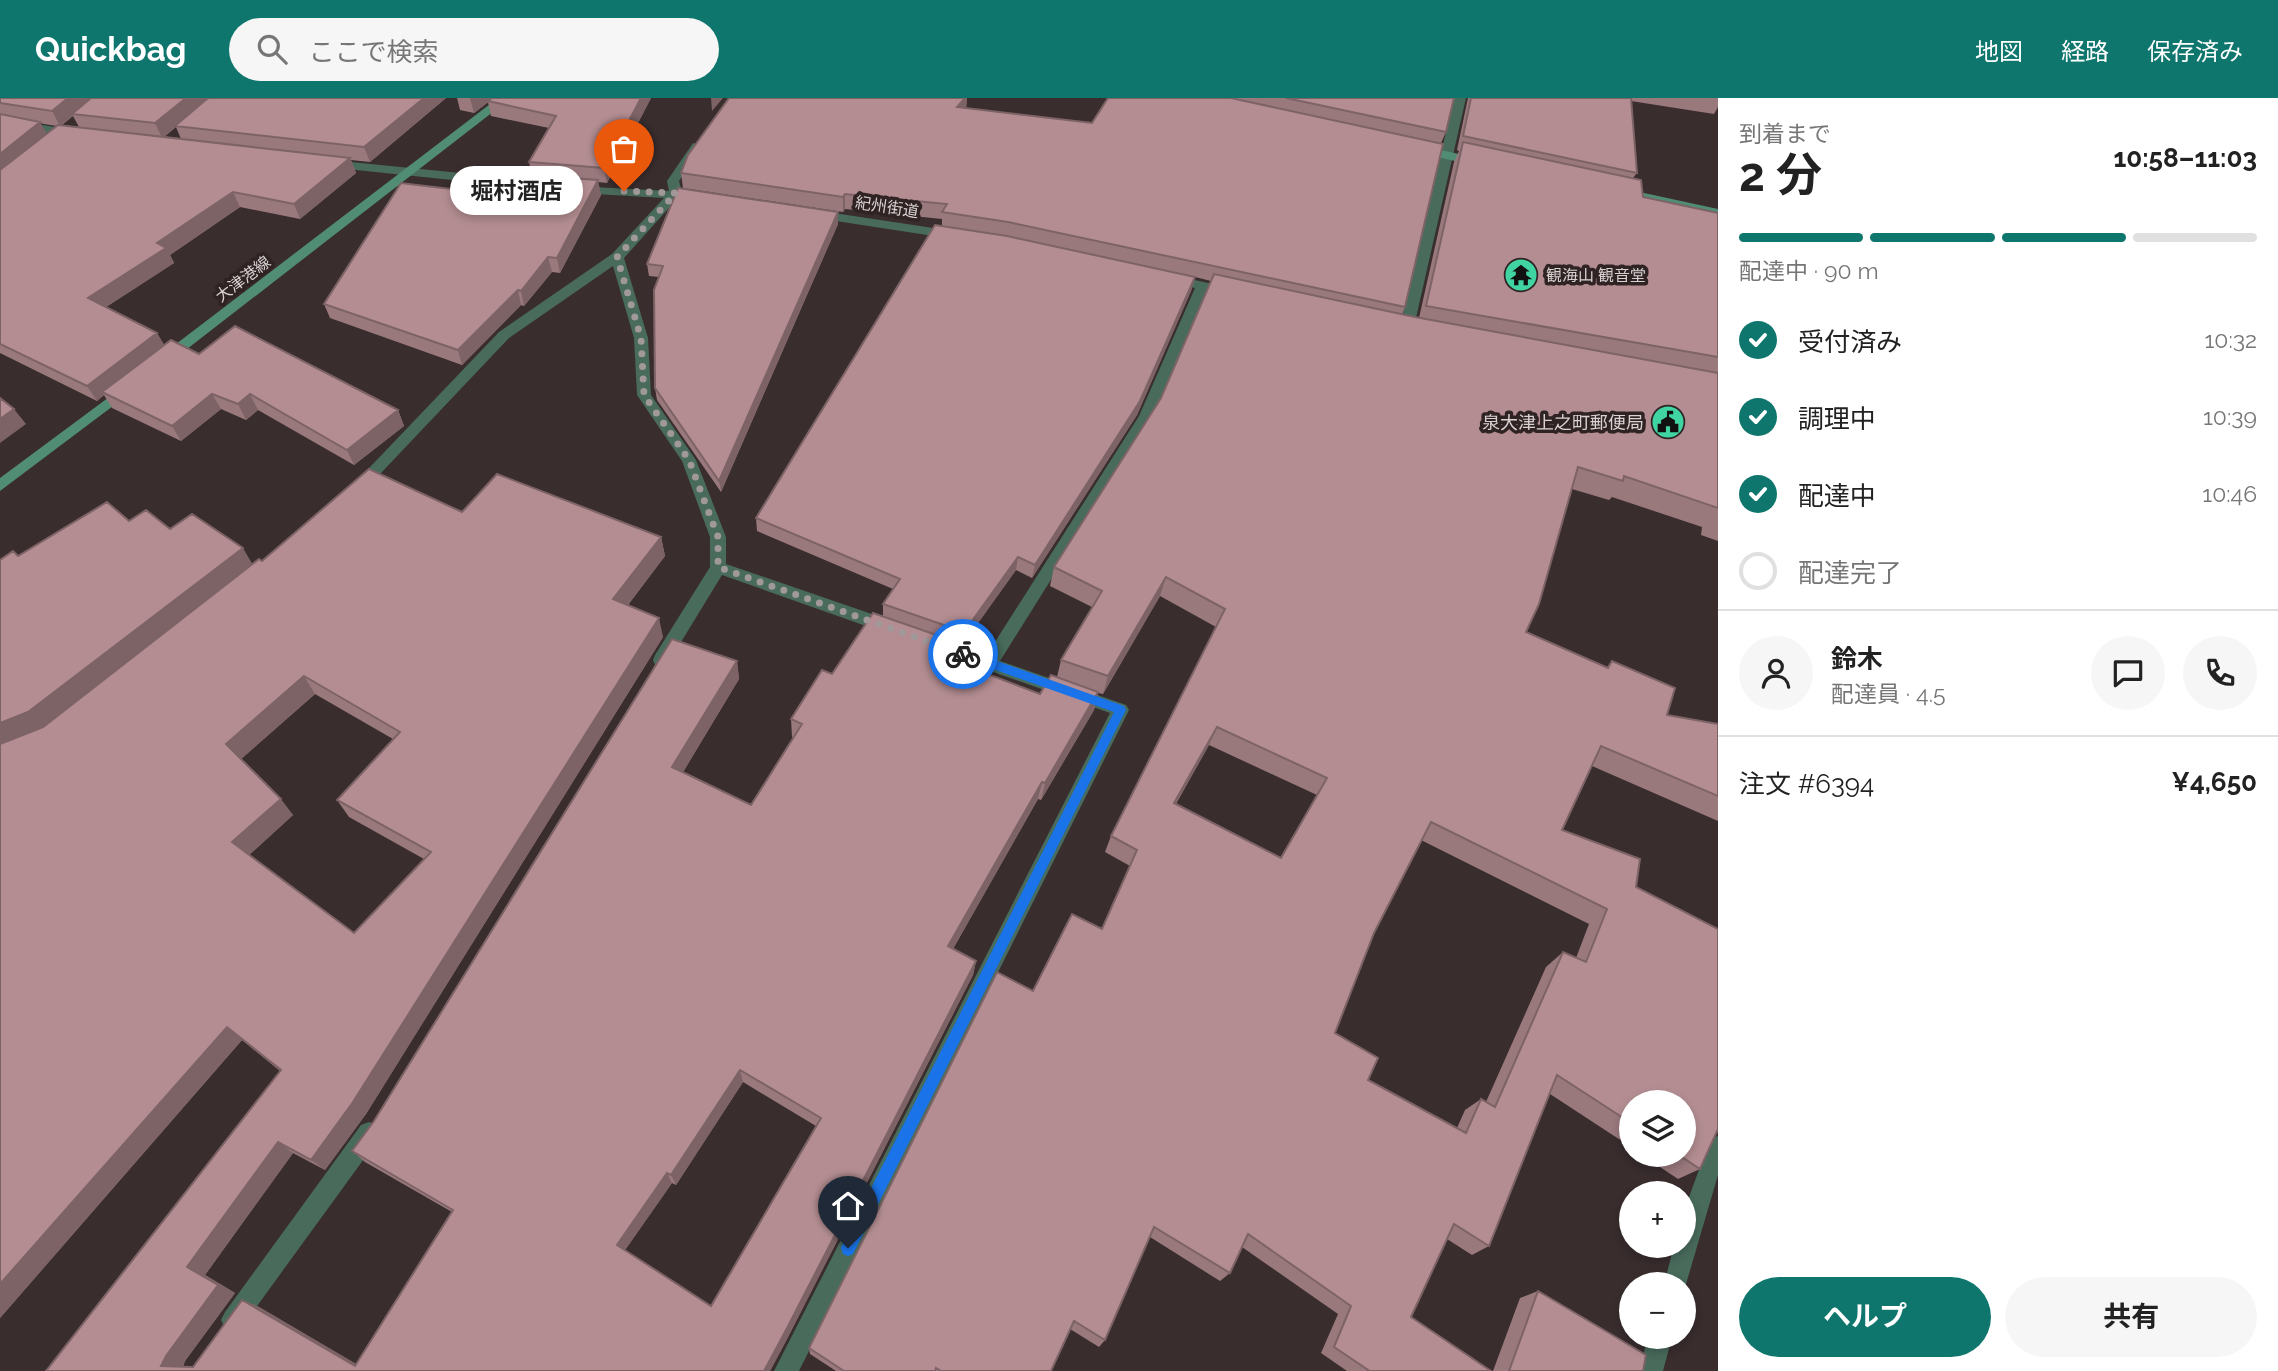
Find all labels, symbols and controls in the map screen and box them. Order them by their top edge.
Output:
search box [229,18,719,81]
text: Quickbag [35,30,187,69]
icon: search [253,30,291,68]
text: ここで検索 [309,37,439,67]
text: 地図 [1975,37,2023,66]
text: 経路 [2061,37,2109,66]
text: 保存済み [2147,37,2243,66]
pin [594,119,654,191]
text: 到着まで [1739,120,1831,147]
icon: bag [605,130,643,168]
text: 10:58–11:03 [2113,143,2257,173]
text: 2 分 [1739,148,1822,202]
callout: 堀村酒店 [449,166,582,216]
text: 堀村酒店 [471,177,563,204]
street label: 紀州街道 [854,193,920,221]
street label: 大津港線 [212,252,274,306]
temple icon: 観海山 観音堂 [1502,256,1540,294]
text: 配達中 · 90 m [1739,257,1879,284]
place label: 観海山 観音堂 [1546,266,1646,285]
icon: check [1739,321,1777,359]
text: 10:32 [2204,326,2257,353]
text: 受付済み [1798,327,1902,357]
icon: check [1739,398,1777,436]
public building icon: 泉大津上之町郵便局 [1649,403,1687,441]
text: 10:39 [2203,403,2257,430]
text: 調理中 [1798,404,1876,434]
place label: 泉大津上之町郵便局 [1482,412,1644,433]
icon: check [1739,475,1777,513]
text: 10:46 [2202,480,2257,507]
text: 配達中 [1798,481,1876,511]
text: 配達完了 [1798,558,1902,588]
courier [928,619,998,689]
icon: bike [944,635,982,673]
button: person [1739,636,1813,710]
button: chat [2091,636,2165,710]
button: phone [2183,636,2257,710]
text: 鈴木 [1831,644,1883,674]
text: 配達員 · 4.5 [1831,680,1946,707]
text: ¥4,650 [2171,767,2257,797]
text: 注文 #6394 [1739,769,1874,799]
map controls [1619,1090,1696,1349]
button: layers [1619,1090,1696,1167]
pin [818,1176,878,1248]
button: + [1619,1181,1696,1258]
icon: home [829,1187,867,1225]
button: − [1619,1272,1696,1349]
button: ヘルプ [1739,1277,1991,1357]
button: 共有 [2005,1277,2257,1357]

